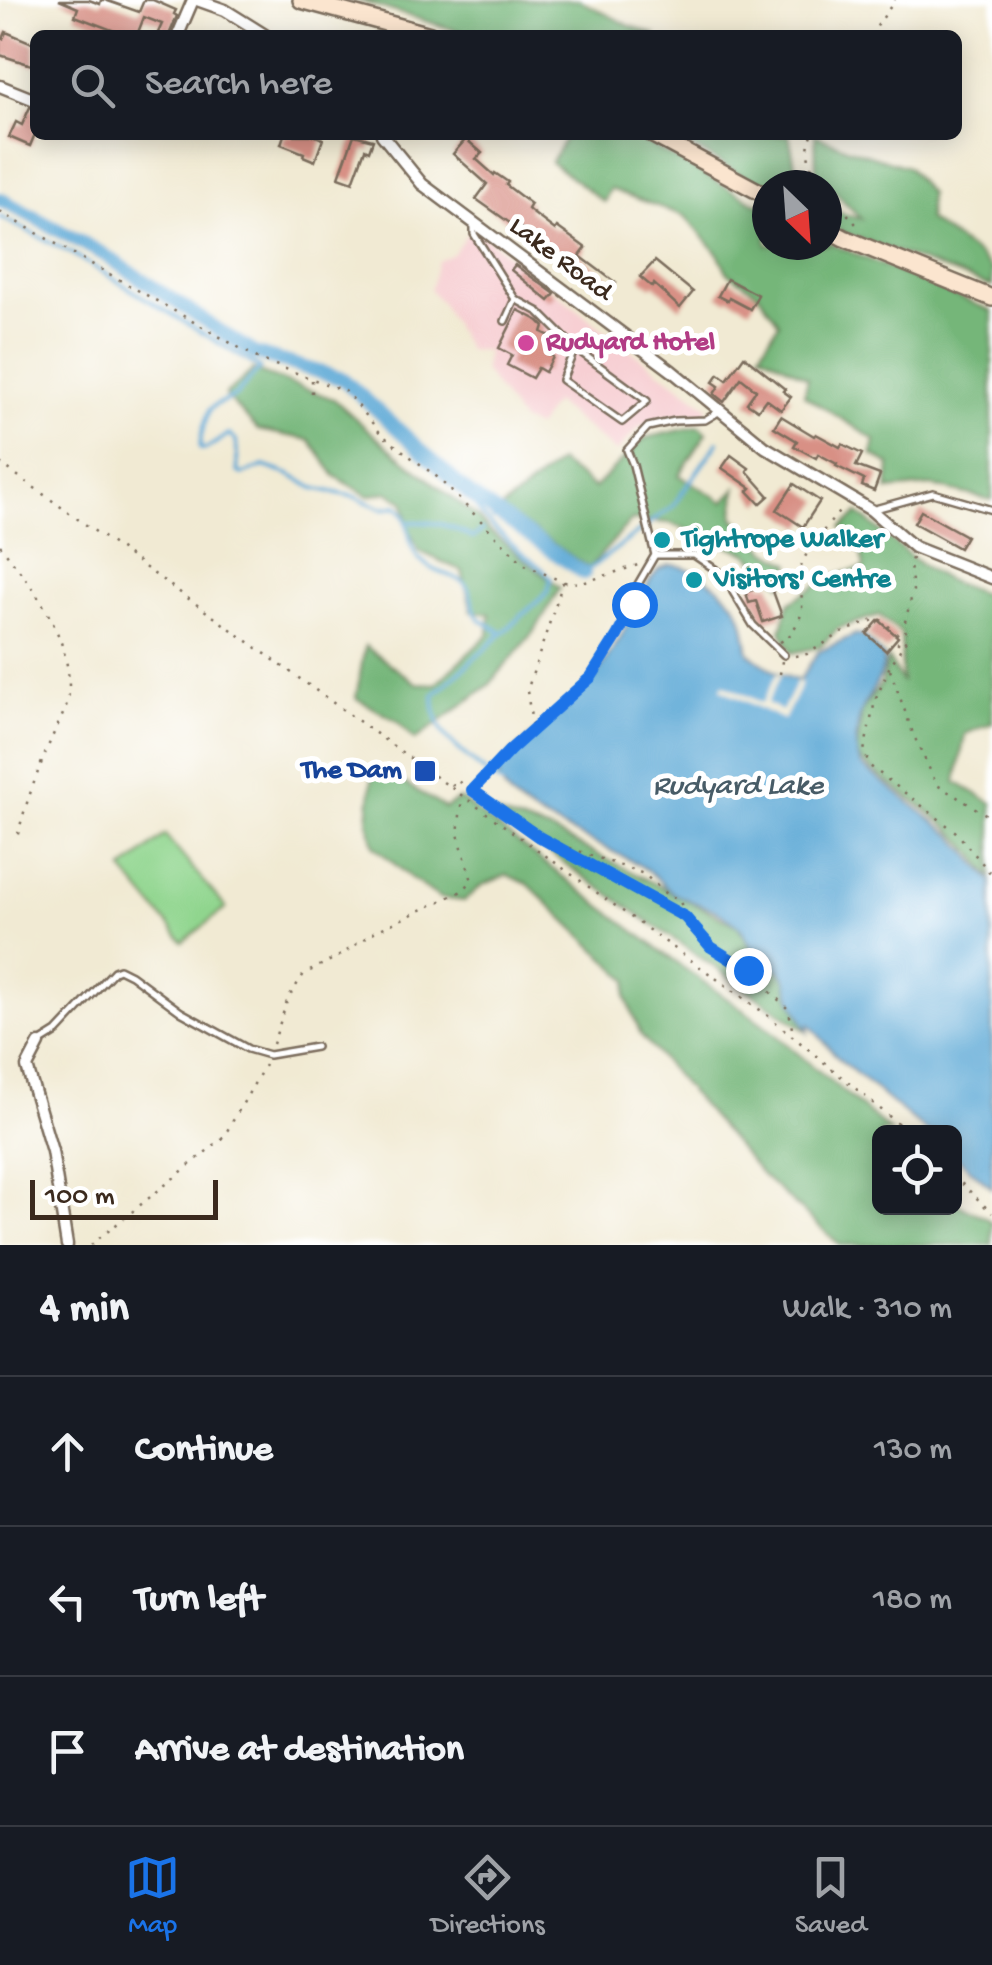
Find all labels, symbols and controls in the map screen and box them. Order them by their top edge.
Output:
search box [30,30,962,140]
icon: search [65,58,120,113]
text: Search here [145,63,332,107]
north arrow [752,170,842,260]
street label: Lake Road [502,211,620,311]
place label: Rudyard Hotel [545,327,715,360]
marker: Rudyard Hotel [515,332,537,354]
place label: Tightrope Walker [680,524,886,557]
marker: Tightrope Walker [651,529,673,551]
place label: Visitors' Centre [712,564,892,597]
marker: Visitors' Centre [683,569,705,591]
route start [612,582,658,628]
place label: The Dam [299,755,402,788]
marker: The Dam [412,758,438,784]
water label: Rudyard Lake [653,770,825,805]
route end [726,948,772,994]
map controls [872,1125,962,1215]
button: locate [872,1125,962,1215]
scale bar [30,1175,218,1220]
text: 100 m [45,1181,115,1214]
text: 4 min [40,1286,129,1335]
text: Walk · 310 m [783,1291,952,1329]
icon: ahead [40,1424,95,1479]
text: Continue [135,1429,273,1473]
text: 130 m [874,1432,952,1470]
icon: left [40,1574,95,1629]
text: Turn left [135,1579,263,1623]
text: 180 m [873,1582,952,1620]
icon: arrive [40,1724,95,1779]
text: Arrive at destination [135,1729,464,1773]
tab: Map [125,1850,180,1943]
tab: Directions [431,1850,545,1943]
tab: Saved [795,1850,867,1943]

